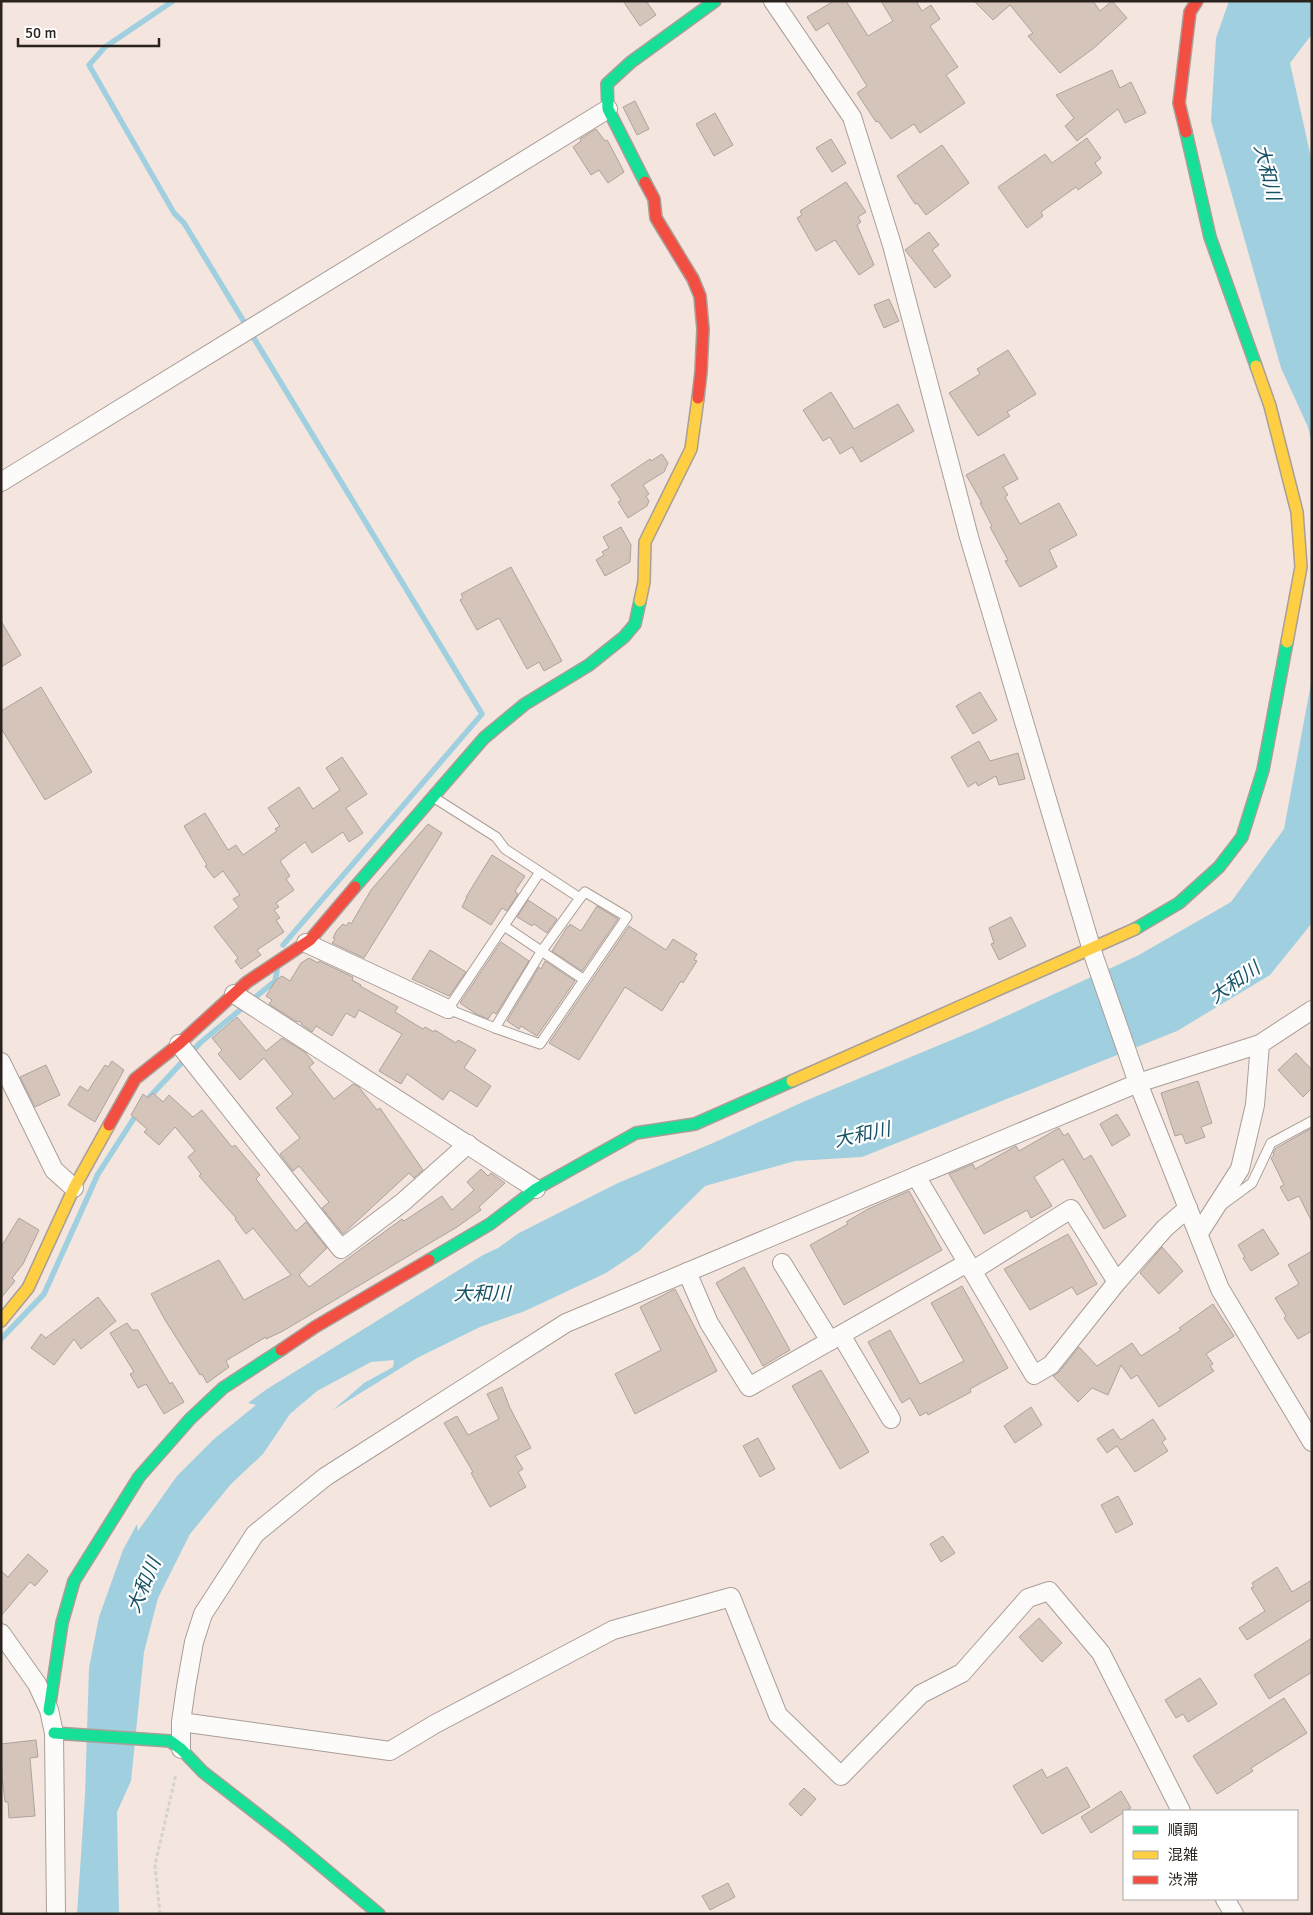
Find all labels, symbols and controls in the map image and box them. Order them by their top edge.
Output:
scale bar [18,15,159,47]
text: 50 m [25,24,56,42]
water label: 大和川 [1248,142,1286,205]
water label: 大和川 [1204,955,1266,1009]
water label: 大和川 [832,1117,895,1153]
water label: 大和川 [453,1282,512,1306]
water label: 大和川 [122,1553,167,1616]
legend [1123,1810,1298,1900]
text: 順調 [1168,1821,1198,1839]
text: 混雑 [1168,1846,1198,1864]
text: 渋滞 [1168,1871,1198,1889]

